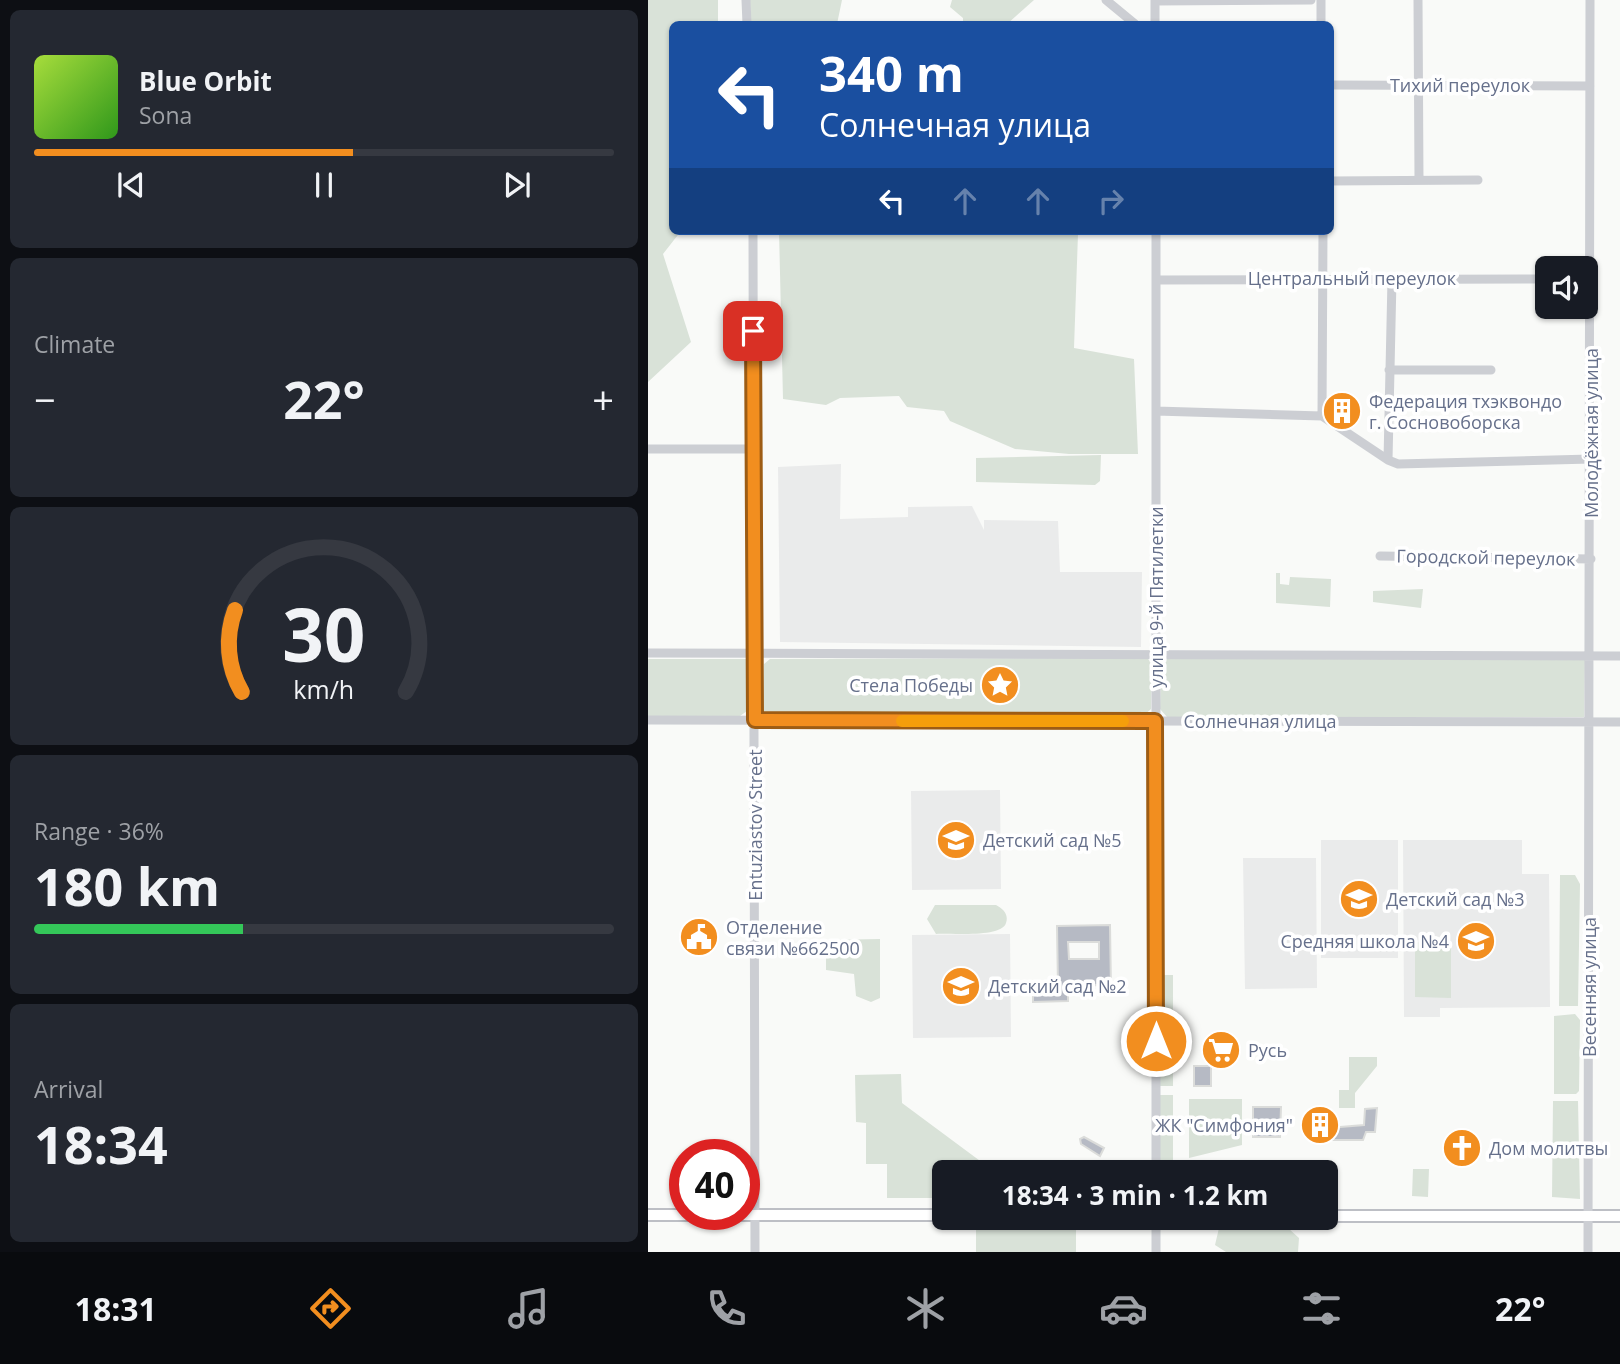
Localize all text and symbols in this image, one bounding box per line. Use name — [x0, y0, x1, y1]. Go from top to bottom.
text: 340 m — [819, 40, 964, 106]
icon: left — [704, 49, 795, 140]
text: Blue Orbit — [139, 63, 272, 99]
street label: Тихий переулок — [1390, 73, 1531, 97]
text: Sona — [139, 99, 192, 131]
text: Солнечная улица — [819, 103, 1091, 146]
icon: previous — [112, 166, 150, 204]
icon: pause — [305, 166, 343, 204]
icon: next — [498, 166, 536, 204]
icon: left — [873, 182, 911, 220]
icon: ahead — [946, 182, 984, 220]
icon: ahead — [1019, 182, 1057, 220]
icon: right — [1092, 182, 1130, 220]
map controls — [1535, 256, 1598, 319]
button: sound — [1535, 256, 1598, 319]
street label: Центральный переулок — [1248, 266, 1457, 290]
pin — [723, 301, 783, 361]
icon: arrive — [734, 312, 772, 350]
text: Climate — [34, 328, 115, 360]
street label: Молодёжная улица — [1579, 348, 1603, 518]
text: 22° — [283, 363, 365, 434]
text: − — [34, 373, 56, 425]
text: + — [592, 373, 614, 425]
place label: Федерация тхэквондо г. Сосновоборска — [1369, 389, 1562, 434]
building icon: Федерация тхэквондо г. Сосновоборска — [1321, 390, 1363, 432]
street label: улица 9-й Пятилетки — [1144, 506, 1168, 688]
street label: Городской переулок — [1396, 543, 1576, 571]
text: 30 — [282, 584, 366, 683]
place icon: Стела Победы — [979, 664, 1021, 706]
text: km/h — [294, 672, 354, 706]
place label: Стела Победы — [849, 673, 973, 697]
street label: Солнечная улица — [1184, 709, 1336, 733]
street label: Entuziastov Street — [743, 749, 767, 901]
text: Range · 36% — [34, 815, 164, 847]
school or university icon: Детский сад №5 — [935, 819, 977, 861]
place label: Детский сад №5 — [983, 828, 1122, 852]
text: 180 km — [34, 850, 220, 921]
school or university icon: Детский сад №3 — [1338, 878, 1380, 920]
place label: Детский сад №3 — [1386, 887, 1525, 911]
place label: Отделение связи №662500 — [726, 915, 860, 960]
public building icon: Отделение связи №662500 — [678, 916, 720, 958]
street label: Весенняя улица — [1577, 917, 1601, 1057]
school or university icon: Средняя школа №4 — [1455, 920, 1497, 962]
place label: Средняя школа №4 — [1280, 929, 1449, 953]
school or university icon: Детский сад №2 — [940, 965, 982, 1007]
place label: Детский сад №2 — [988, 974, 1127, 998]
position arrow — [1119, 1004, 1193, 1078]
supermarket icon: Русь — [1200, 1029, 1242, 1071]
place label: Русь — [1248, 1038, 1287, 1062]
text: Arrival — [34, 1073, 103, 1105]
building icon: ЖК "Симфония" — [1299, 1104, 1341, 1146]
text: 18:34 — [34, 1108, 168, 1179]
place label: ЖК "Симфония" — [1155, 1113, 1293, 1137]
church icon: Дом молитвы — [1441, 1127, 1483, 1169]
place label: Дом молитвы — [1489, 1136, 1608, 1160]
speed limit sign: 40 — [669, 1139, 760, 1230]
text: 18:34 · 3 min · 1.2 km — [1002, 1177, 1268, 1213]
icon: directions — [306, 1284, 355, 1333]
icon: music — [504, 1284, 553, 1333]
icon: phone — [702, 1284, 751, 1333]
icon: climate — [901, 1284, 950, 1333]
icon: car — [1099, 1284, 1148, 1333]
icon: filters — [1297, 1284, 1346, 1333]
text: 18:31 — [75, 1287, 157, 1330]
text: 22° — [1495, 1287, 1545, 1330]

